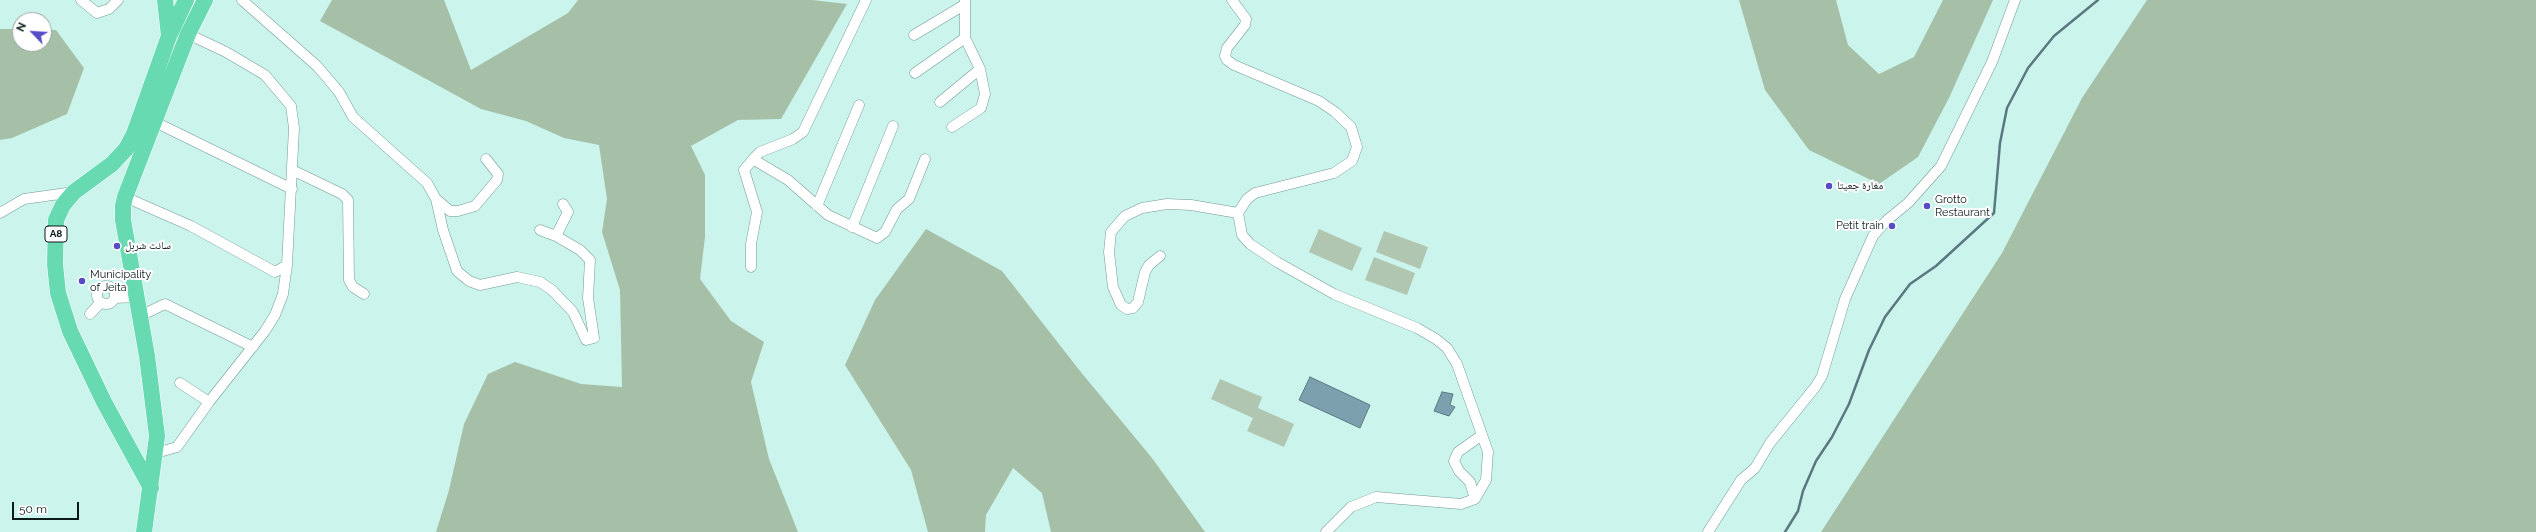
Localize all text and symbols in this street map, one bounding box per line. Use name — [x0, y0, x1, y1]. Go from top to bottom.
north arrow — [12, 12, 52, 52]
text: N — [14, 21, 29, 34]
place label: مغارة جعيتا — [1837, 179, 1883, 193]
marker: مغارة جعيتا — [1824, 181, 1834, 191]
place label: Grotto Restaurant — [1935, 193, 1990, 219]
marker: Grotto Restaurant — [1922, 201, 1932, 211]
place label: Petit train — [1836, 219, 1884, 233]
marker: Petit train — [1887, 221, 1897, 231]
road number: A8 — [45, 226, 67, 242]
place label: سانت شربل — [125, 239, 171, 253]
marker: سانت شربل — [112, 241, 122, 251]
place label: Municipality of Jeita — [90, 268, 151, 294]
marker: Municipality of Jeita — [77, 276, 87, 286]
scale bar — [14, 494, 81, 520]
text: 50 m — [19, 502, 47, 516]

